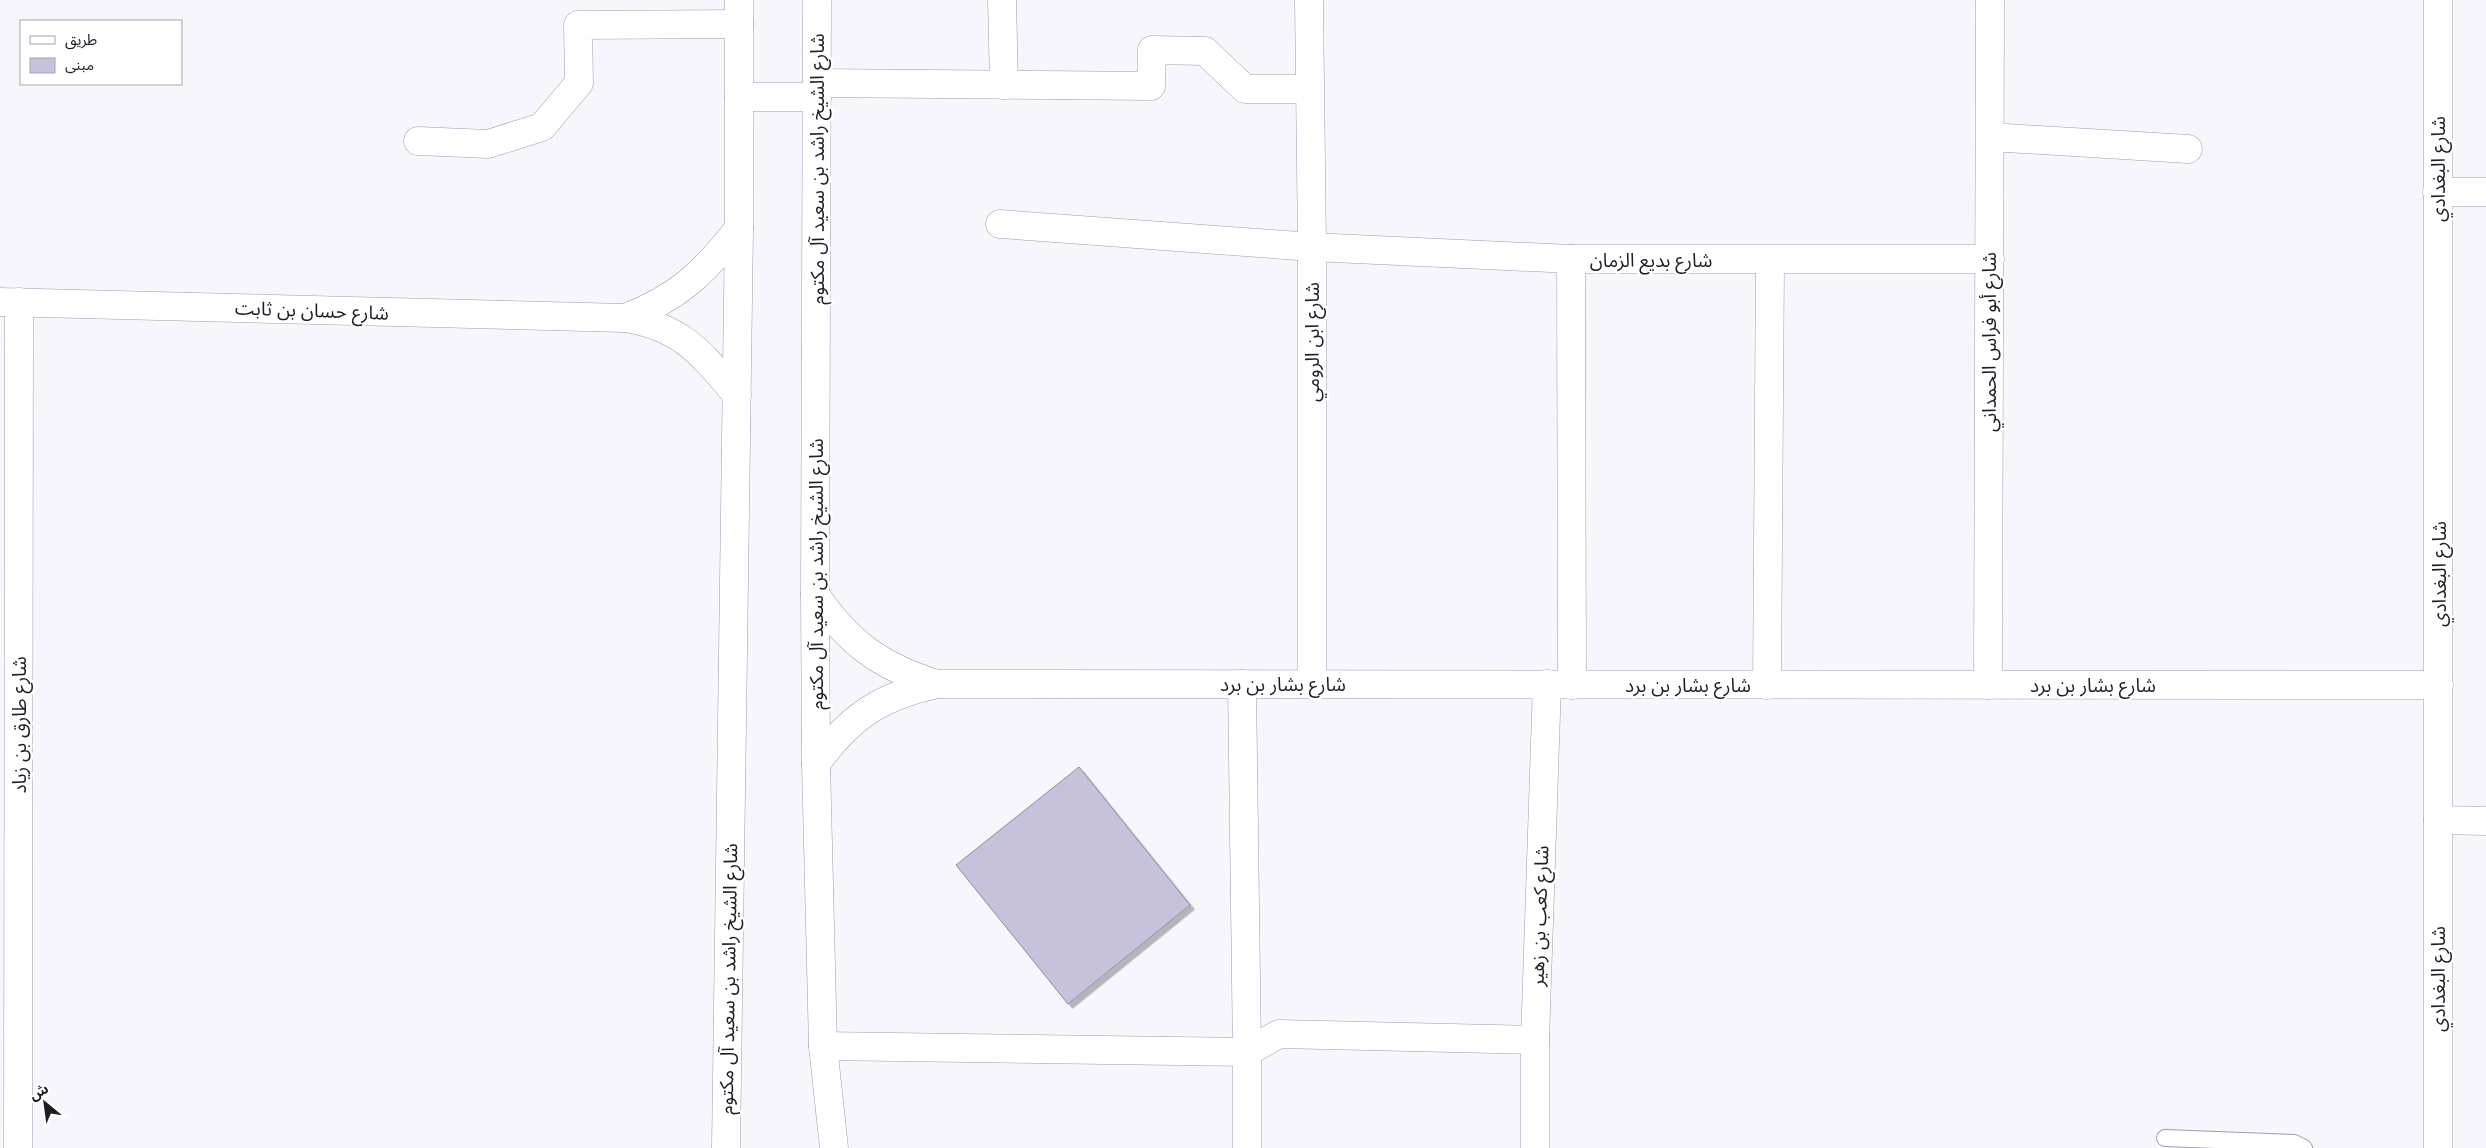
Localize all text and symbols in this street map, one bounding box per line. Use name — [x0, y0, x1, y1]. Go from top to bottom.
legend — [20, 20, 182, 85]
text: طريق — [65, 30, 97, 50]
street label: شارع الشيخ راشد بن سعيد آل مكتوم — [805, 33, 832, 305]
text: مبنى — [65, 55, 94, 74]
street label: شارع البغدادي — [2426, 116, 2453, 222]
street label: شارع بديع الزمان — [1590, 248, 1712, 275]
street label: شارع أبو فراس الحمداني — [1977, 252, 2004, 432]
street label: شارع ابن الرومي — [1300, 282, 1327, 402]
street label: شارع حسان بن ثابت — [235, 295, 389, 327]
street label: شارع الشيخ راشد بن سعيد آل مكتوم — [804, 438, 831, 710]
street label: شارع البغدادي — [2427, 521, 2454, 627]
street label: شارع طارق بن زياد — [7, 656, 33, 794]
street label: شارع بشار بن برد — [1220, 672, 1346, 698]
street label: شارع بشار بن برد — [1625, 673, 1751, 699]
street label: شارع بشار بن برد — [2030, 673, 2156, 699]
street label: شارع الشيخ راشد بن سعيد آل مكتوم — [714, 843, 745, 1115]
street label: شارع كعب بن زهير — [1525, 845, 1555, 988]
street label: شارع البغدادي — [2426, 926, 2453, 1032]
north arrow — [20, 1078, 70, 1128]
text: ش — [26, 1079, 51, 1104]

